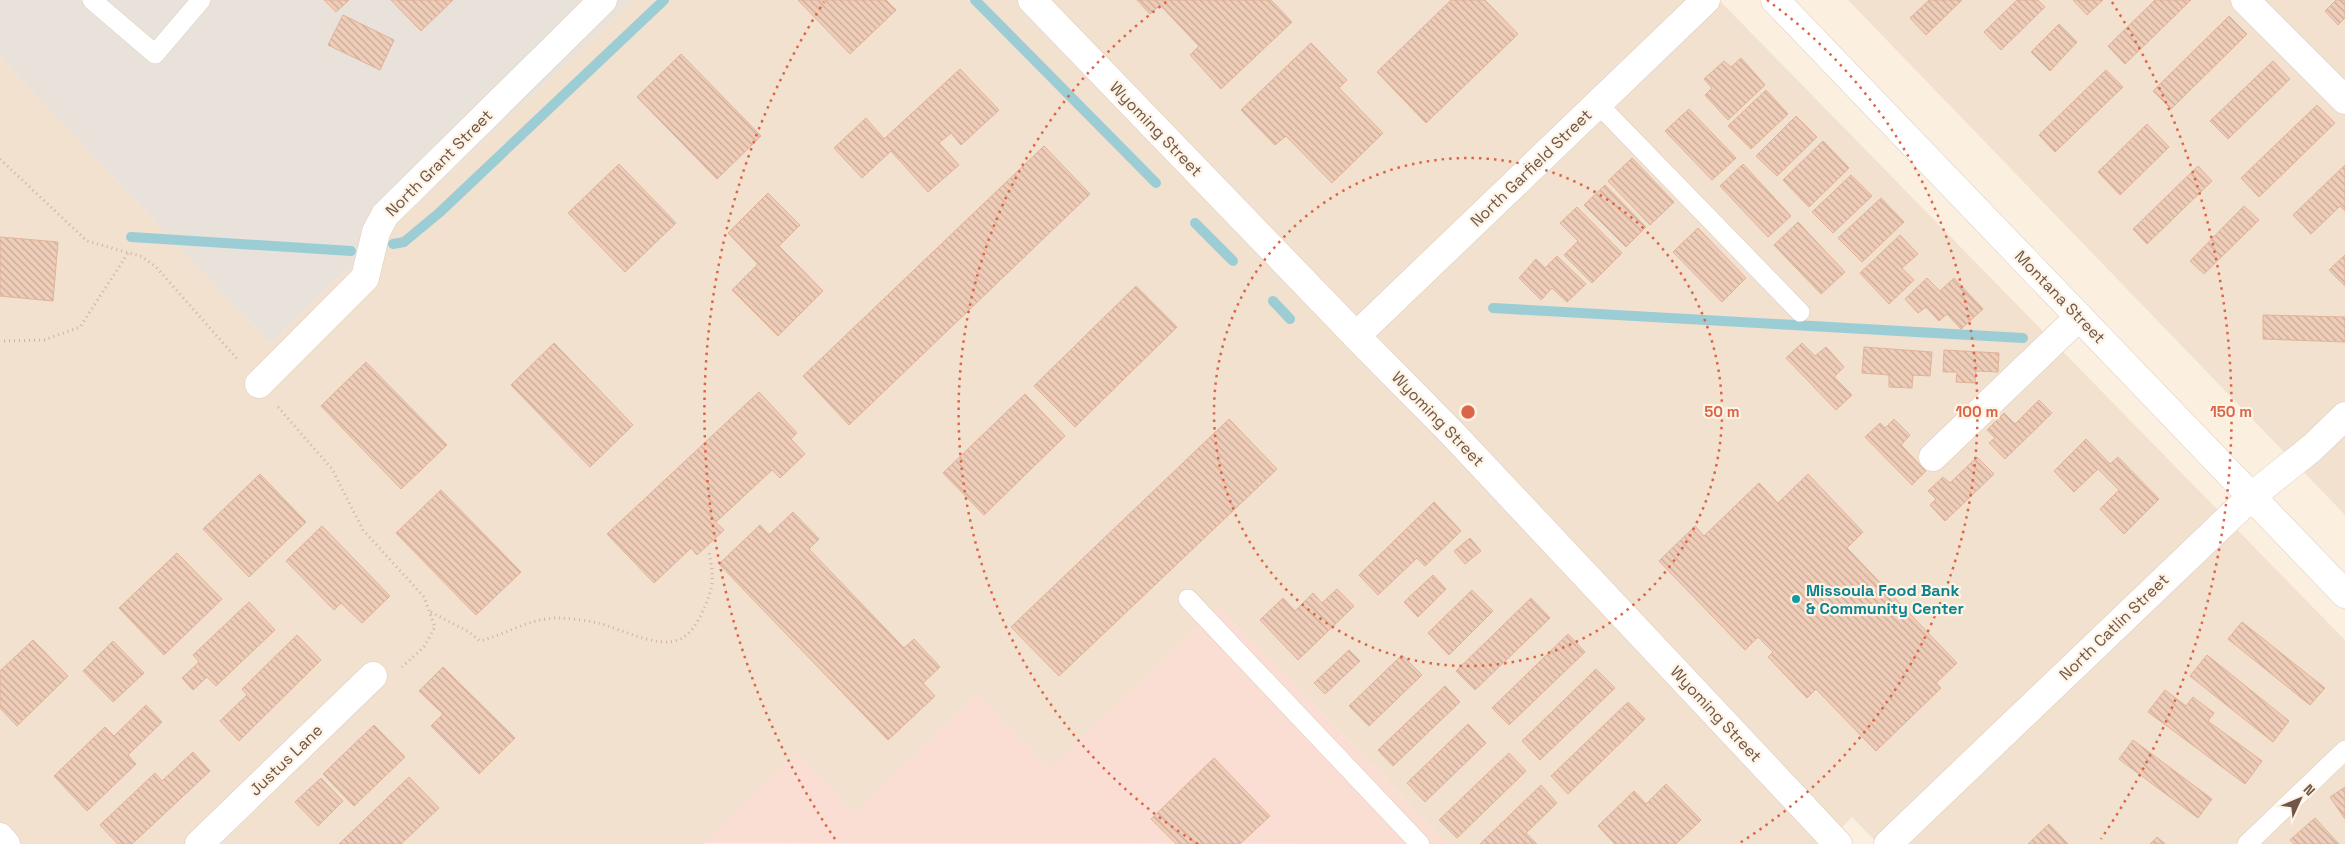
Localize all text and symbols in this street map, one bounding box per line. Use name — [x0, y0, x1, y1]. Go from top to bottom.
street label: Wyoming Street — [1105, 77, 1207, 181]
street label: North Grant Street — [381, 105, 497, 221]
street label: North Garfield Street — [1466, 105, 1596, 231]
street label: Montana Street — [2010, 246, 2110, 348]
street label: Wyoming Street — [1387, 367, 1489, 471]
text: 50 m — [1704, 402, 1740, 421]
text: 100 m — [1956, 402, 1998, 421]
text: 150 m — [2210, 402, 2252, 421]
centre of rings — [1459, 403, 1477, 421]
street label: North Catlin Street — [2055, 569, 2173, 685]
place label: Missoula Food Bank & Community Center — [1806, 580, 1964, 619]
marker: Missoula Food Bank & Community Center — [1790, 593, 1802, 605]
street label: Wyoming Street — [1666, 661, 1766, 767]
street label: Justus Lane — [245, 720, 327, 800]
north arrow — [2275, 774, 2325, 824]
text: N — [2300, 780, 2319, 800]

